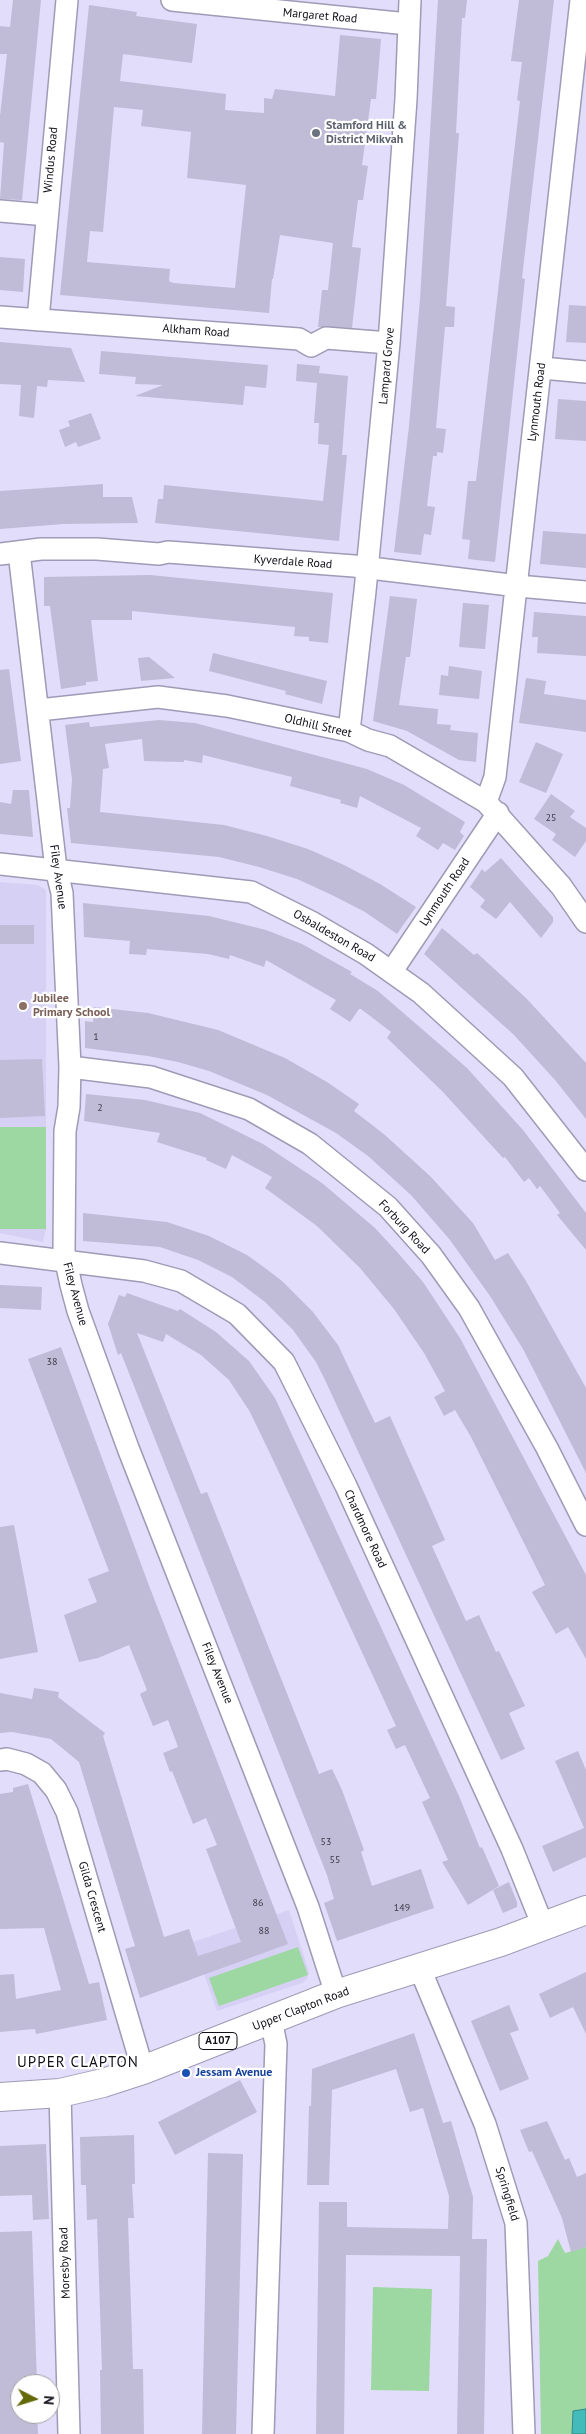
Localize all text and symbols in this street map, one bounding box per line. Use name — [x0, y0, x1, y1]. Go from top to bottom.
street label: Margaret Road — [282, 6, 358, 26]
place label: Stamford Hill & District Mikvah — [326, 119, 407, 147]
street label: Windus Road — [41, 126, 61, 194]
marker: Stamford Hill & District Mikvah — [310, 127, 322, 139]
street label: Alkham Road — [162, 321, 230, 341]
street label: Lampard Grove — [376, 327, 398, 405]
street label: Lynmouth Road — [525, 362, 549, 442]
street label: Kyverdale Road — [253, 552, 333, 572]
street label: Oldhill Street — [283, 711, 353, 741]
house number: 25 — [546, 812, 556, 824]
street label: Filey Avenue — [46, 844, 70, 910]
street label: Lynmouth Road — [417, 855, 473, 929]
street label: Osbaldeston Road — [290, 907, 378, 965]
place label: Jubilee Primary School — [33, 992, 110, 1020]
marker: Jubilee Primary School — [17, 1000, 29, 1012]
house number: 1 — [93, 1031, 99, 1043]
house number: 2 — [97, 1102, 103, 1114]
street label: Forburg Road — [375, 1197, 433, 1257]
street label: Filey Avenue — [60, 1261, 90, 1327]
house number: 38 — [47, 1356, 57, 1368]
street label: Chardmore Road — [341, 1488, 389, 1570]
street label: Filey Avenue — [198, 1640, 236, 1706]
house number: 53 — [321, 1836, 331, 1848]
house number: 55 — [330, 1854, 340, 1866]
street label: Gilda Crescent — [75, 1860, 109, 1934]
house number: 86 — [253, 1897, 263, 1909]
house number: 149 — [394, 1902, 410, 1914]
house number: 88 — [259, 1925, 269, 1937]
street label: Upper Clapton Road — [251, 1984, 351, 2034]
road number: A107 — [199, 2032, 237, 2050]
district label: UPPER CLAPTON — [15, 2054, 141, 2072]
place label: Jessam Avenue — [196, 2066, 272, 2080]
marker: Jessam Avenue — [180, 2067, 192, 2079]
street label: Springfield — [492, 2165, 522, 2223]
street label: Moresby Road — [57, 2227, 73, 2299]
north arrow — [10, 2374, 60, 2424]
text: N — [40, 2395, 58, 2406]

